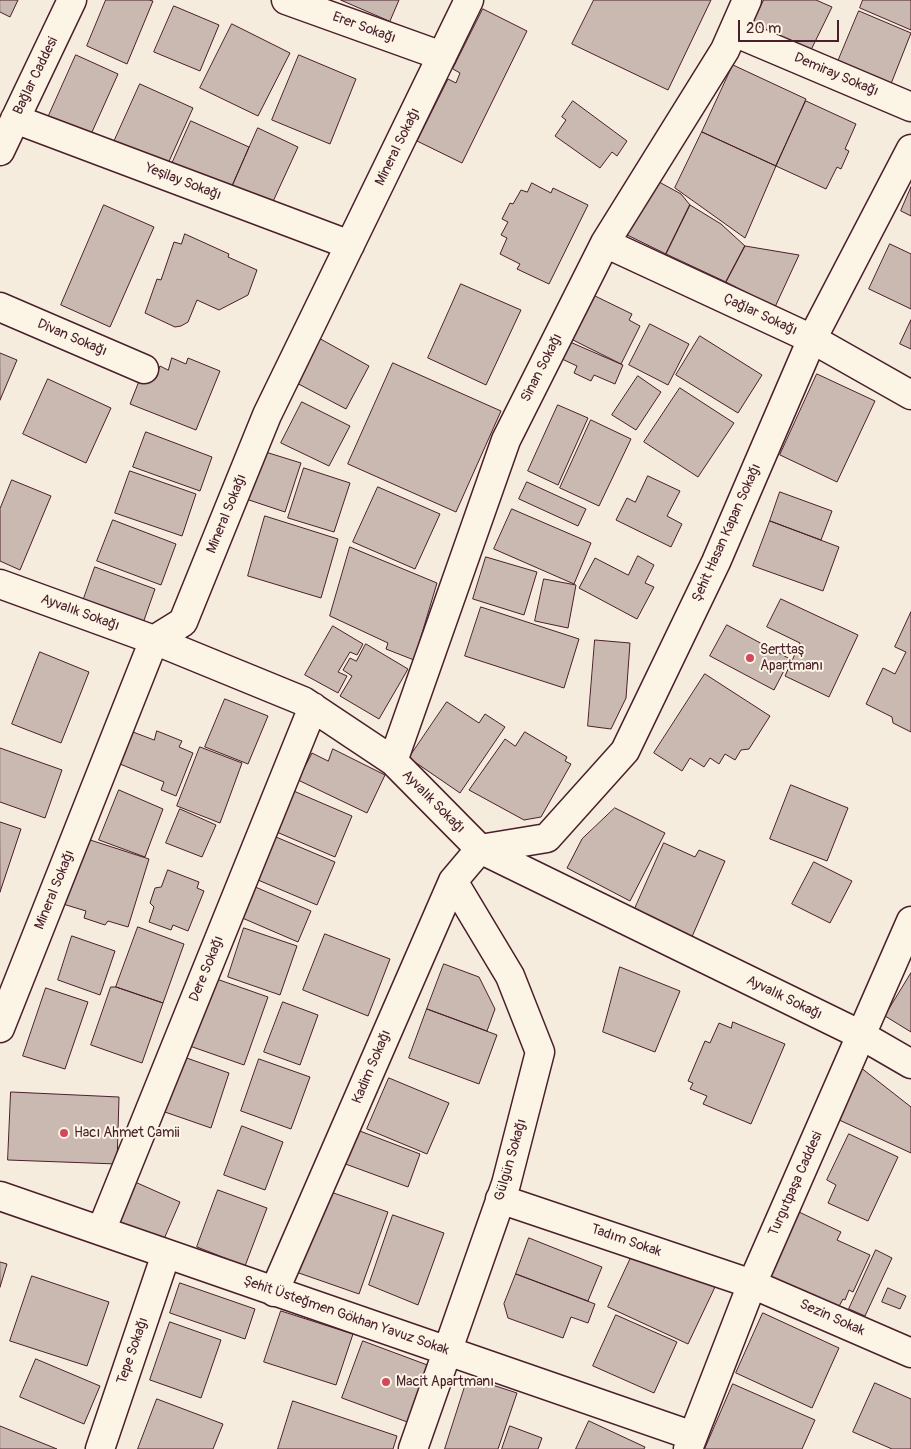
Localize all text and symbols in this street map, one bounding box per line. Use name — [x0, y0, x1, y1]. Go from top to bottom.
street label: Erer Sokağı — [330, 9, 398, 47]
scale bar — [741, 10, 842, 42]
text: 20 m — [746, 19, 781, 38]
street label: Bağlar Caddesi — [10, 34, 62, 118]
street label: Demiray Sokağı — [791, 50, 881, 100]
street label: Mineral Sokağı — [372, 105, 424, 189]
street label: Yeşilay Sokağı — [143, 160, 223, 204]
street label: Çağlar Sokağı — [720, 291, 800, 339]
street label: Divan Sokağı — [35, 316, 109, 360]
street label: Sinan Sokağı — [518, 331, 566, 405]
street label: Şehit Hasan Kapan Sokağı — [689, 461, 765, 605]
street label: Mineral Sokağı — [203, 472, 251, 556]
street label: Ayvalık Sokağı — [38, 591, 122, 635]
place label: Serttaş Apartmanı — [760, 642, 823, 674]
marker: Serttaş Apartmanı — [744, 652, 756, 664]
street label: Ayvalık Sokağı — [398, 767, 468, 837]
street label: Mineral Sokağı — [31, 848, 79, 932]
street label: Dere Sokağı — [186, 934, 228, 1004]
street label: Ayvalık Sokağı — [743, 972, 825, 1024]
street label: Kadim Sokağı — [349, 1028, 395, 1106]
street label: Gülgün Sokağı — [491, 1117, 531, 1203]
place label: Hacı Ahmet Camii — [74, 1125, 180, 1141]
marker: Hacı Ahmet Camii — [58, 1127, 70, 1139]
street label: Turgutpaşa Caddesi — [765, 1129, 827, 1239]
street label: Tadım Sokak — [589, 1221, 663, 1261]
street label: Şehit Üsteğmen Gökhan Yavuz Sokak — [241, 1273, 451, 1359]
street label: Sezin Sokak — [797, 1296, 867, 1340]
street label: Tepe Sokağı — [114, 1315, 152, 1387]
place label: Macit Apartmanı — [396, 1374, 494, 1390]
marker: Macit Apartmanı — [380, 1376, 392, 1388]

